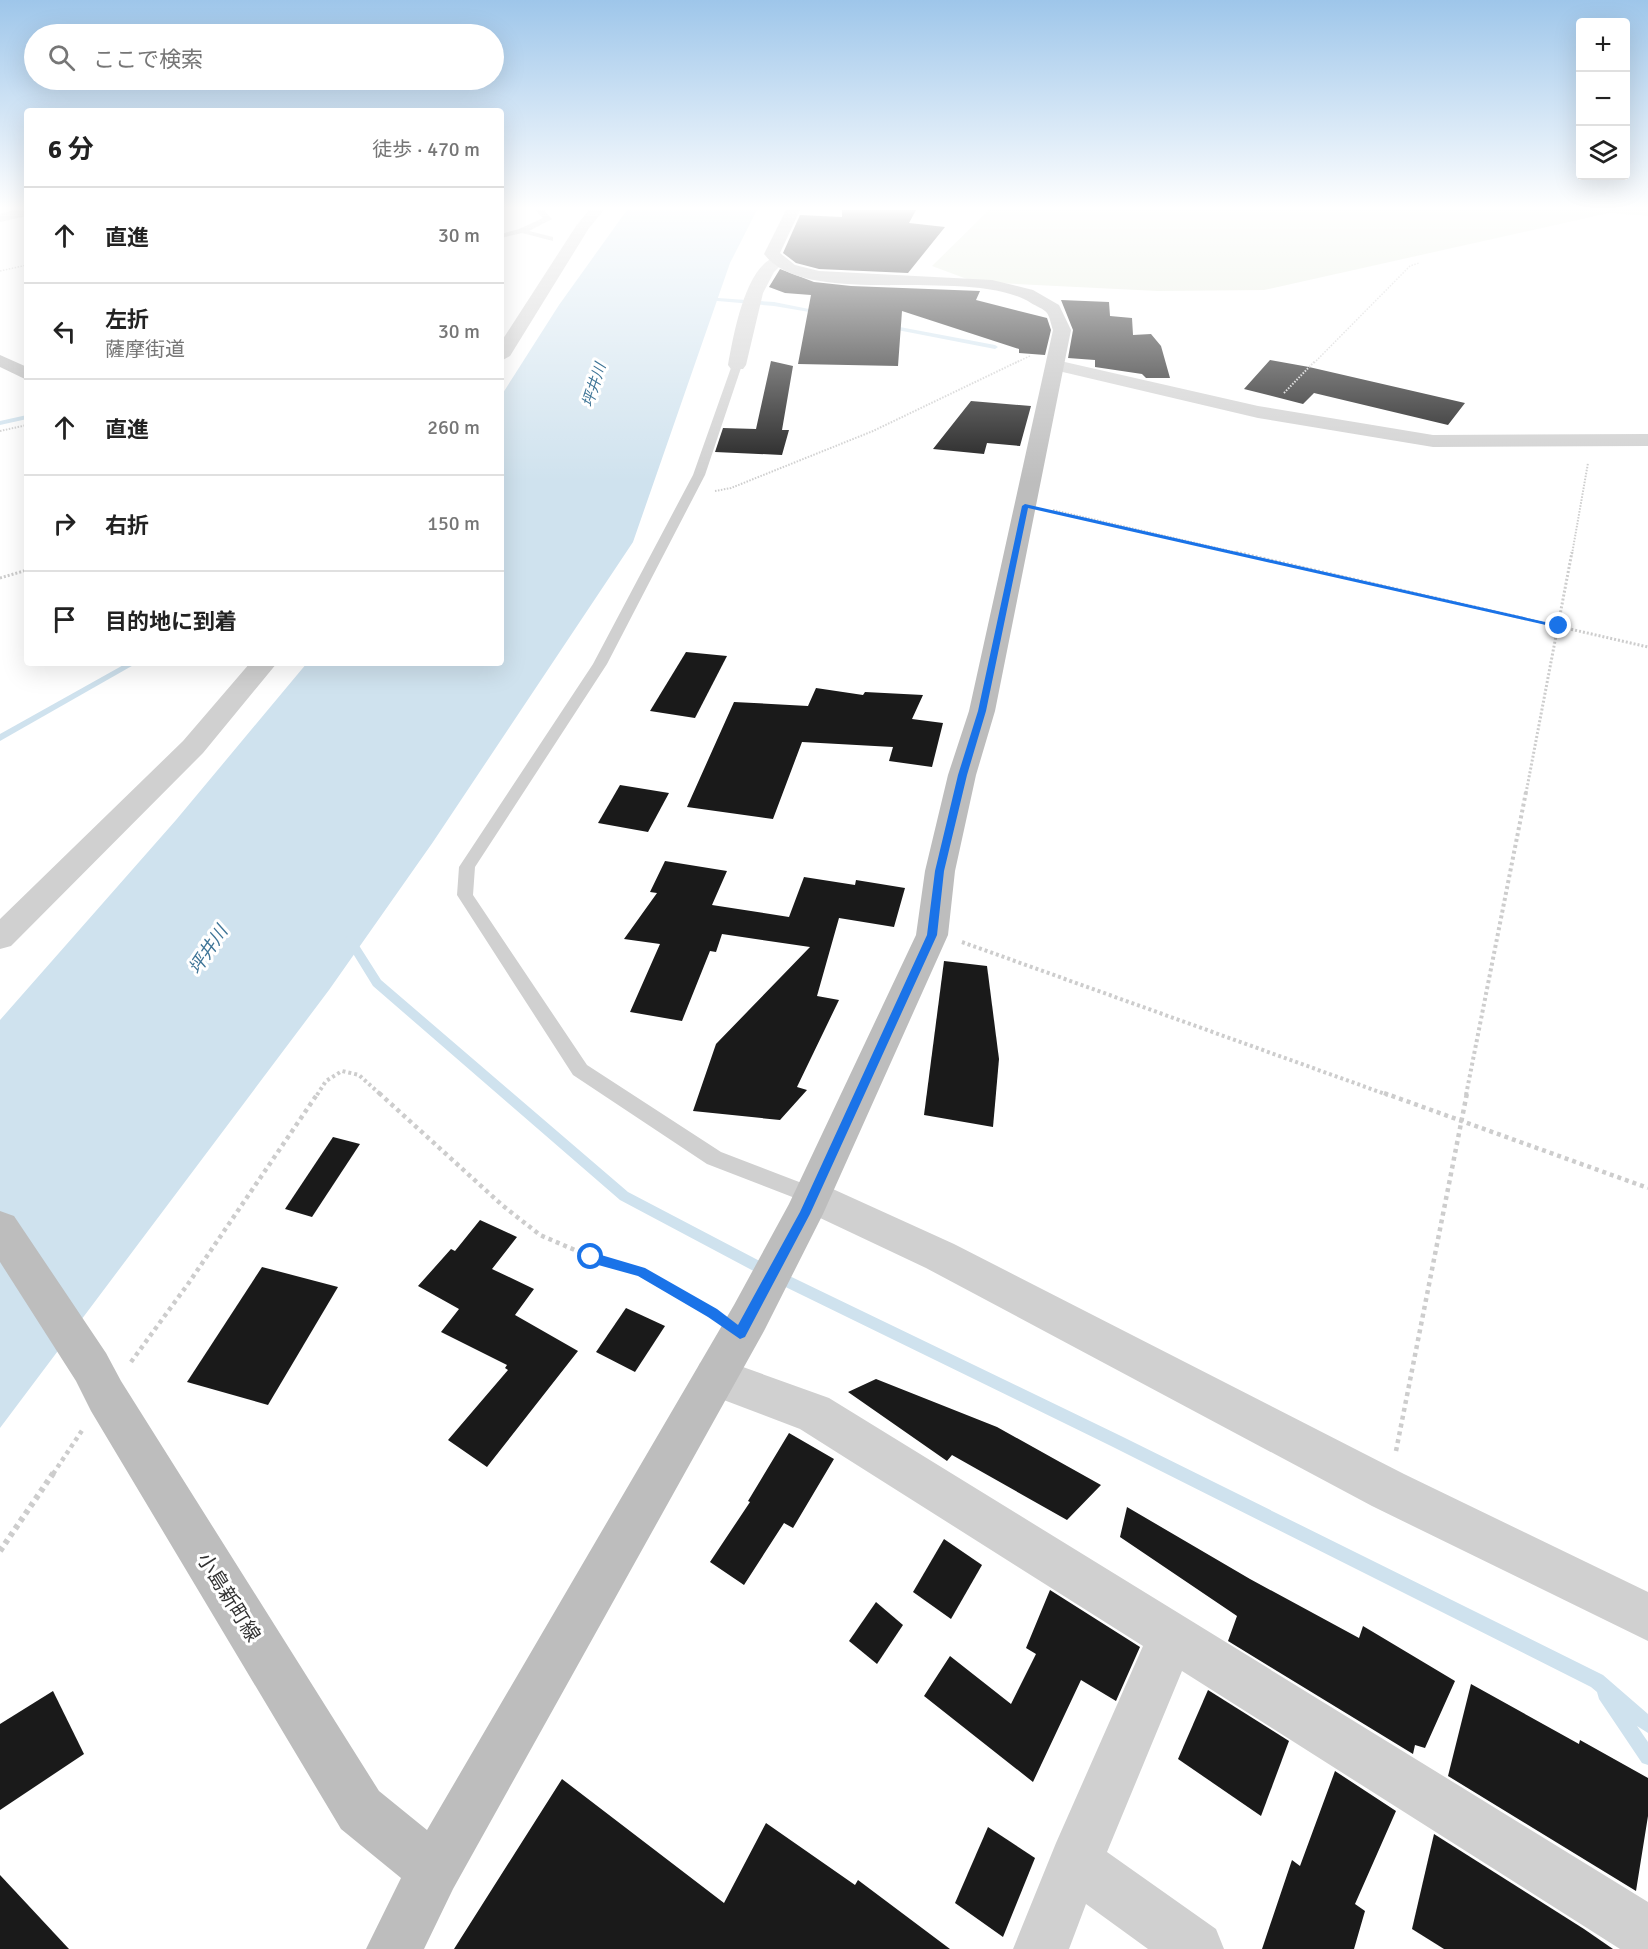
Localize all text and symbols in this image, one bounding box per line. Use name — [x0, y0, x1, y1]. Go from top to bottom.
map controls — [1576, 18, 1630, 180]
button: + — [1576, 18, 1630, 72]
search box — [24, 24, 504, 90]
icon: search — [45, 41, 78, 74]
text: ここで検索 — [93, 46, 203, 73]
button: − — [1576, 72, 1630, 126]
button: layers — [1576, 126, 1630, 180]
text: 6 分 — [48, 134, 94, 166]
text: 徒歩 · 470 m — [372, 137, 480, 162]
icon: ahead — [48, 219, 81, 252]
text: 30 m — [438, 223, 480, 248]
text: 直進 — [105, 224, 149, 251]
text: 左折 — [105, 306, 149, 333]
icon: left — [48, 315, 81, 348]
text: 30 m — [438, 319, 480, 344]
text: 薩摩街道 — [105, 337, 185, 362]
water label: 坪井川 — [578, 359, 610, 409]
icon: ahead — [48, 411, 81, 444]
text: 260 m — [427, 415, 480, 440]
text: 直進 — [105, 416, 149, 443]
icon: right — [48, 507, 81, 540]
text: 150 m — [427, 511, 480, 536]
text: 右折 — [105, 512, 149, 539]
icon: arrive — [48, 603, 81, 636]
text: 目的地に到着 — [105, 608, 237, 635]
route end — [1545, 612, 1571, 638]
water label: 坪井川 — [184, 920, 233, 979]
route start — [577, 1243, 603, 1269]
street label: 小島新町線 — [191, 1548, 266, 1646]

